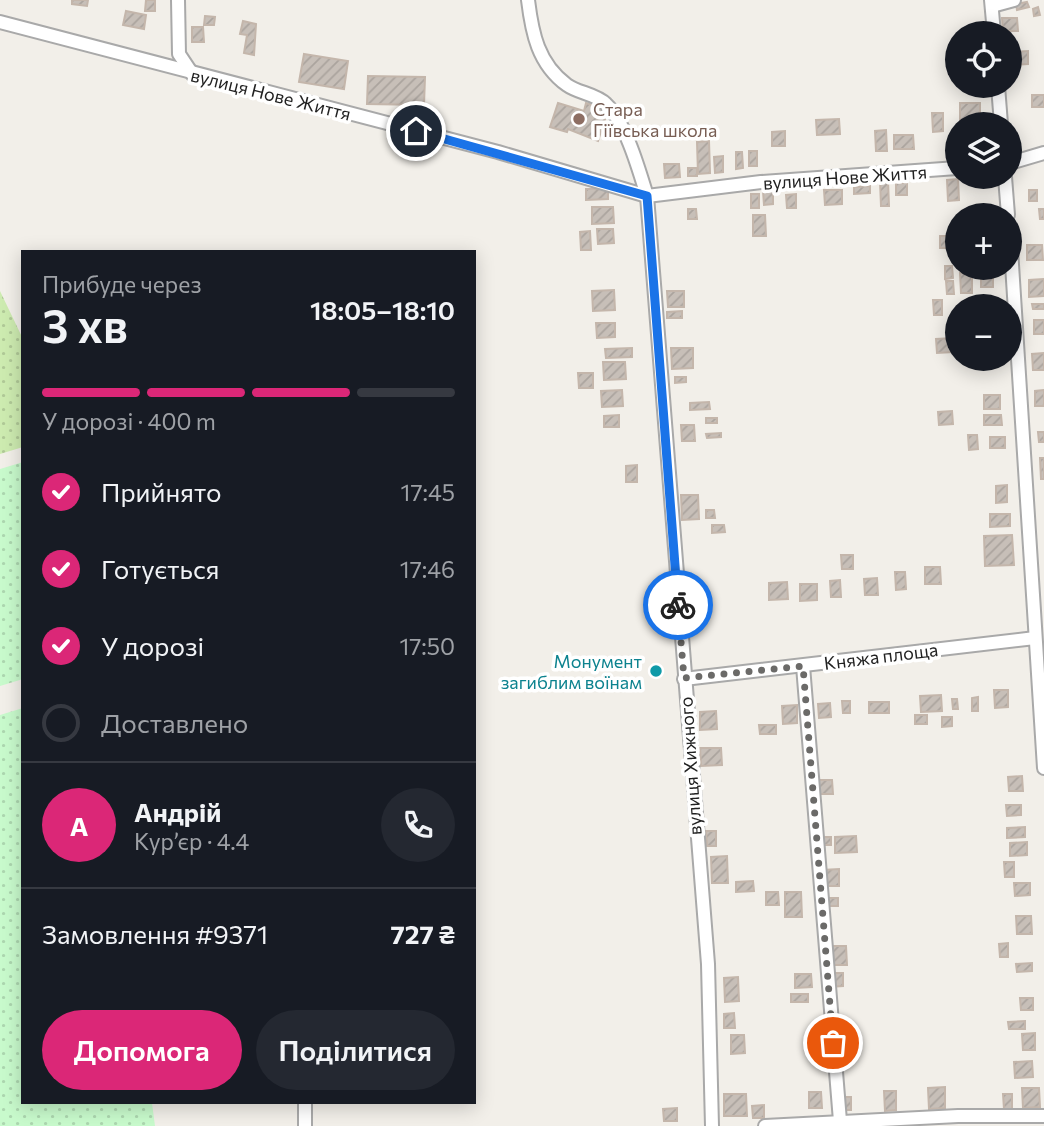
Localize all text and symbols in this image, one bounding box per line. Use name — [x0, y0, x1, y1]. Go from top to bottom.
map controls — [945, 21, 1022, 371]
button: locate — [945, 21, 1022, 98]
street label: вулиця Нове Життя — [189, 63, 353, 125]
place label: Стара Гіївська школа — [593, 98, 717, 141]
pin — [386, 101, 446, 161]
marker: Стара Гіївська школа — [571, 111, 587, 127]
icon: home — [397, 112, 435, 150]
button: layers — [945, 112, 1022, 189]
street label: вулиця Нове Життя — [762, 160, 928, 194]
button: + — [945, 203, 1022, 280]
text: Прибуде через — [42, 270, 202, 298]
text: 18:05–18:10 — [310, 294, 455, 325]
button: − — [945, 294, 1022, 371]
text: 3 хв — [42, 296, 128, 352]
text: У дорозі · 400 m — [42, 407, 216, 435]
icon: check — [42, 473, 80, 511]
text: Прийнято — [101, 476, 222, 507]
text: 17:45 — [401, 478, 455, 506]
icon: check — [42, 550, 80, 588]
text: Готується — [101, 553, 219, 584]
text: 17:46 — [400, 555, 455, 583]
courier — [643, 570, 713, 640]
icon: bike — [659, 586, 697, 624]
icon: check — [42, 627, 80, 665]
text: У дорозі — [101, 630, 204, 661]
text: 17:50 — [399, 632, 455, 660]
street label: Княжа площа — [823, 638, 939, 674]
place label: Монумент загиблим воїнам — [501, 650, 643, 693]
marker: Монумент загиблим воїнам — [648, 663, 664, 679]
street label: вулиця Хижного — [674, 696, 706, 836]
text: Доставлено — [101, 707, 248, 738]
button: phone — [381, 788, 455, 862]
text: Андрій — [134, 796, 221, 827]
text: А — [70, 810, 88, 841]
text: Кур’єр · 4.4 — [134, 827, 249, 855]
text: Замовлення #9371 — [42, 918, 268, 949]
text: 727 ₴ — [391, 918, 455, 949]
button: Допомога — [42, 1010, 242, 1090]
button: Поділитися — [256, 1010, 455, 1090]
pin — [803, 1013, 863, 1073]
icon: bag — [814, 1024, 852, 1062]

